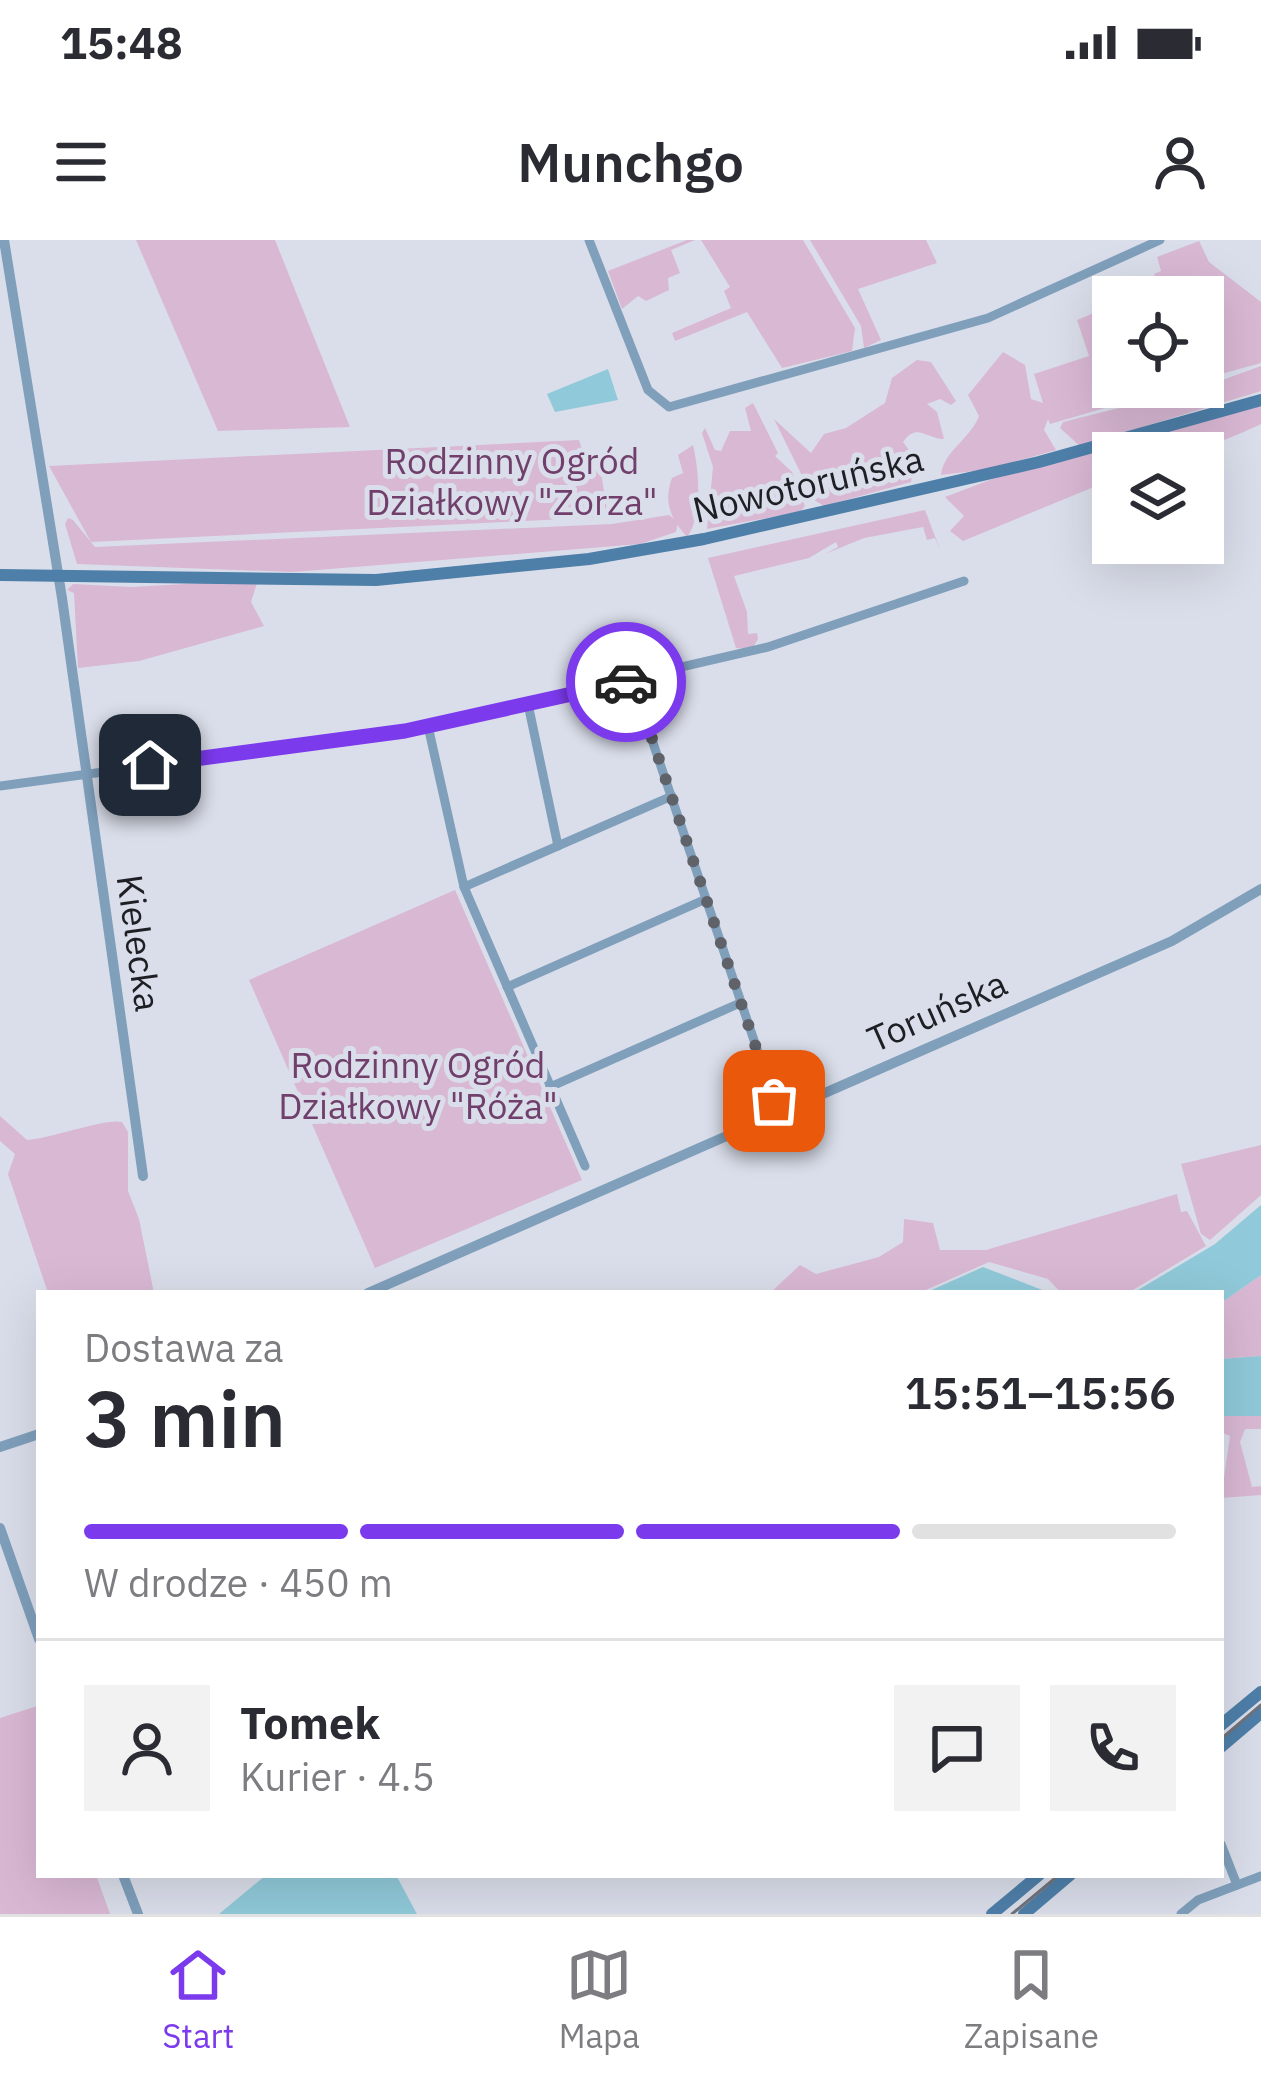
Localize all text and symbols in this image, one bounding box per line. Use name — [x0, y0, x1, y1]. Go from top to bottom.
text: 15:48 — [60, 13, 183, 71]
text: Munchgo — [517, 127, 744, 197]
icon: menu — [48, 129, 114, 195]
icon: person — [1147, 129, 1213, 195]
map controls — [1092, 276, 1224, 564]
button: locate — [1092, 276, 1224, 408]
button: layers — [1092, 432, 1224, 564]
street label: Nowotoruńska — [688, 434, 928, 533]
park label: Rodzinny Ogród Działkowy "Zorza" — [366, 437, 658, 525]
courier — [566, 622, 686, 742]
icon: car — [593, 649, 659, 715]
pin — [99, 714, 201, 816]
icon: home — [117, 732, 183, 798]
street label: Kielecka — [107, 872, 172, 1014]
street label: Toruńska — [860, 959, 1014, 1062]
park label: Rodzinny Ogród Działkowy "Róża" — [278, 1041, 558, 1129]
pin — [723, 1050, 825, 1152]
icon: bag — [741, 1068, 807, 1134]
text: Dostawa za — [84, 1322, 284, 1373]
text: 15:51–15:56 — [905, 1363, 1176, 1421]
text: 3 min — [84, 1367, 286, 1468]
text: W drodze · 450 m — [84, 1557, 393, 1608]
button: person — [84, 1685, 210, 1811]
button: chat — [894, 1685, 1020, 1811]
button: phone — [1050, 1685, 1176, 1811]
text: Tomek — [240, 1693, 380, 1751]
text: Kurier · 4.5 — [240, 1751, 435, 1802]
tab: Start — [162, 1942, 234, 2057]
tab: Mapa — [559, 1942, 640, 2057]
tab: Zapisane — [964, 1942, 1099, 2057]

